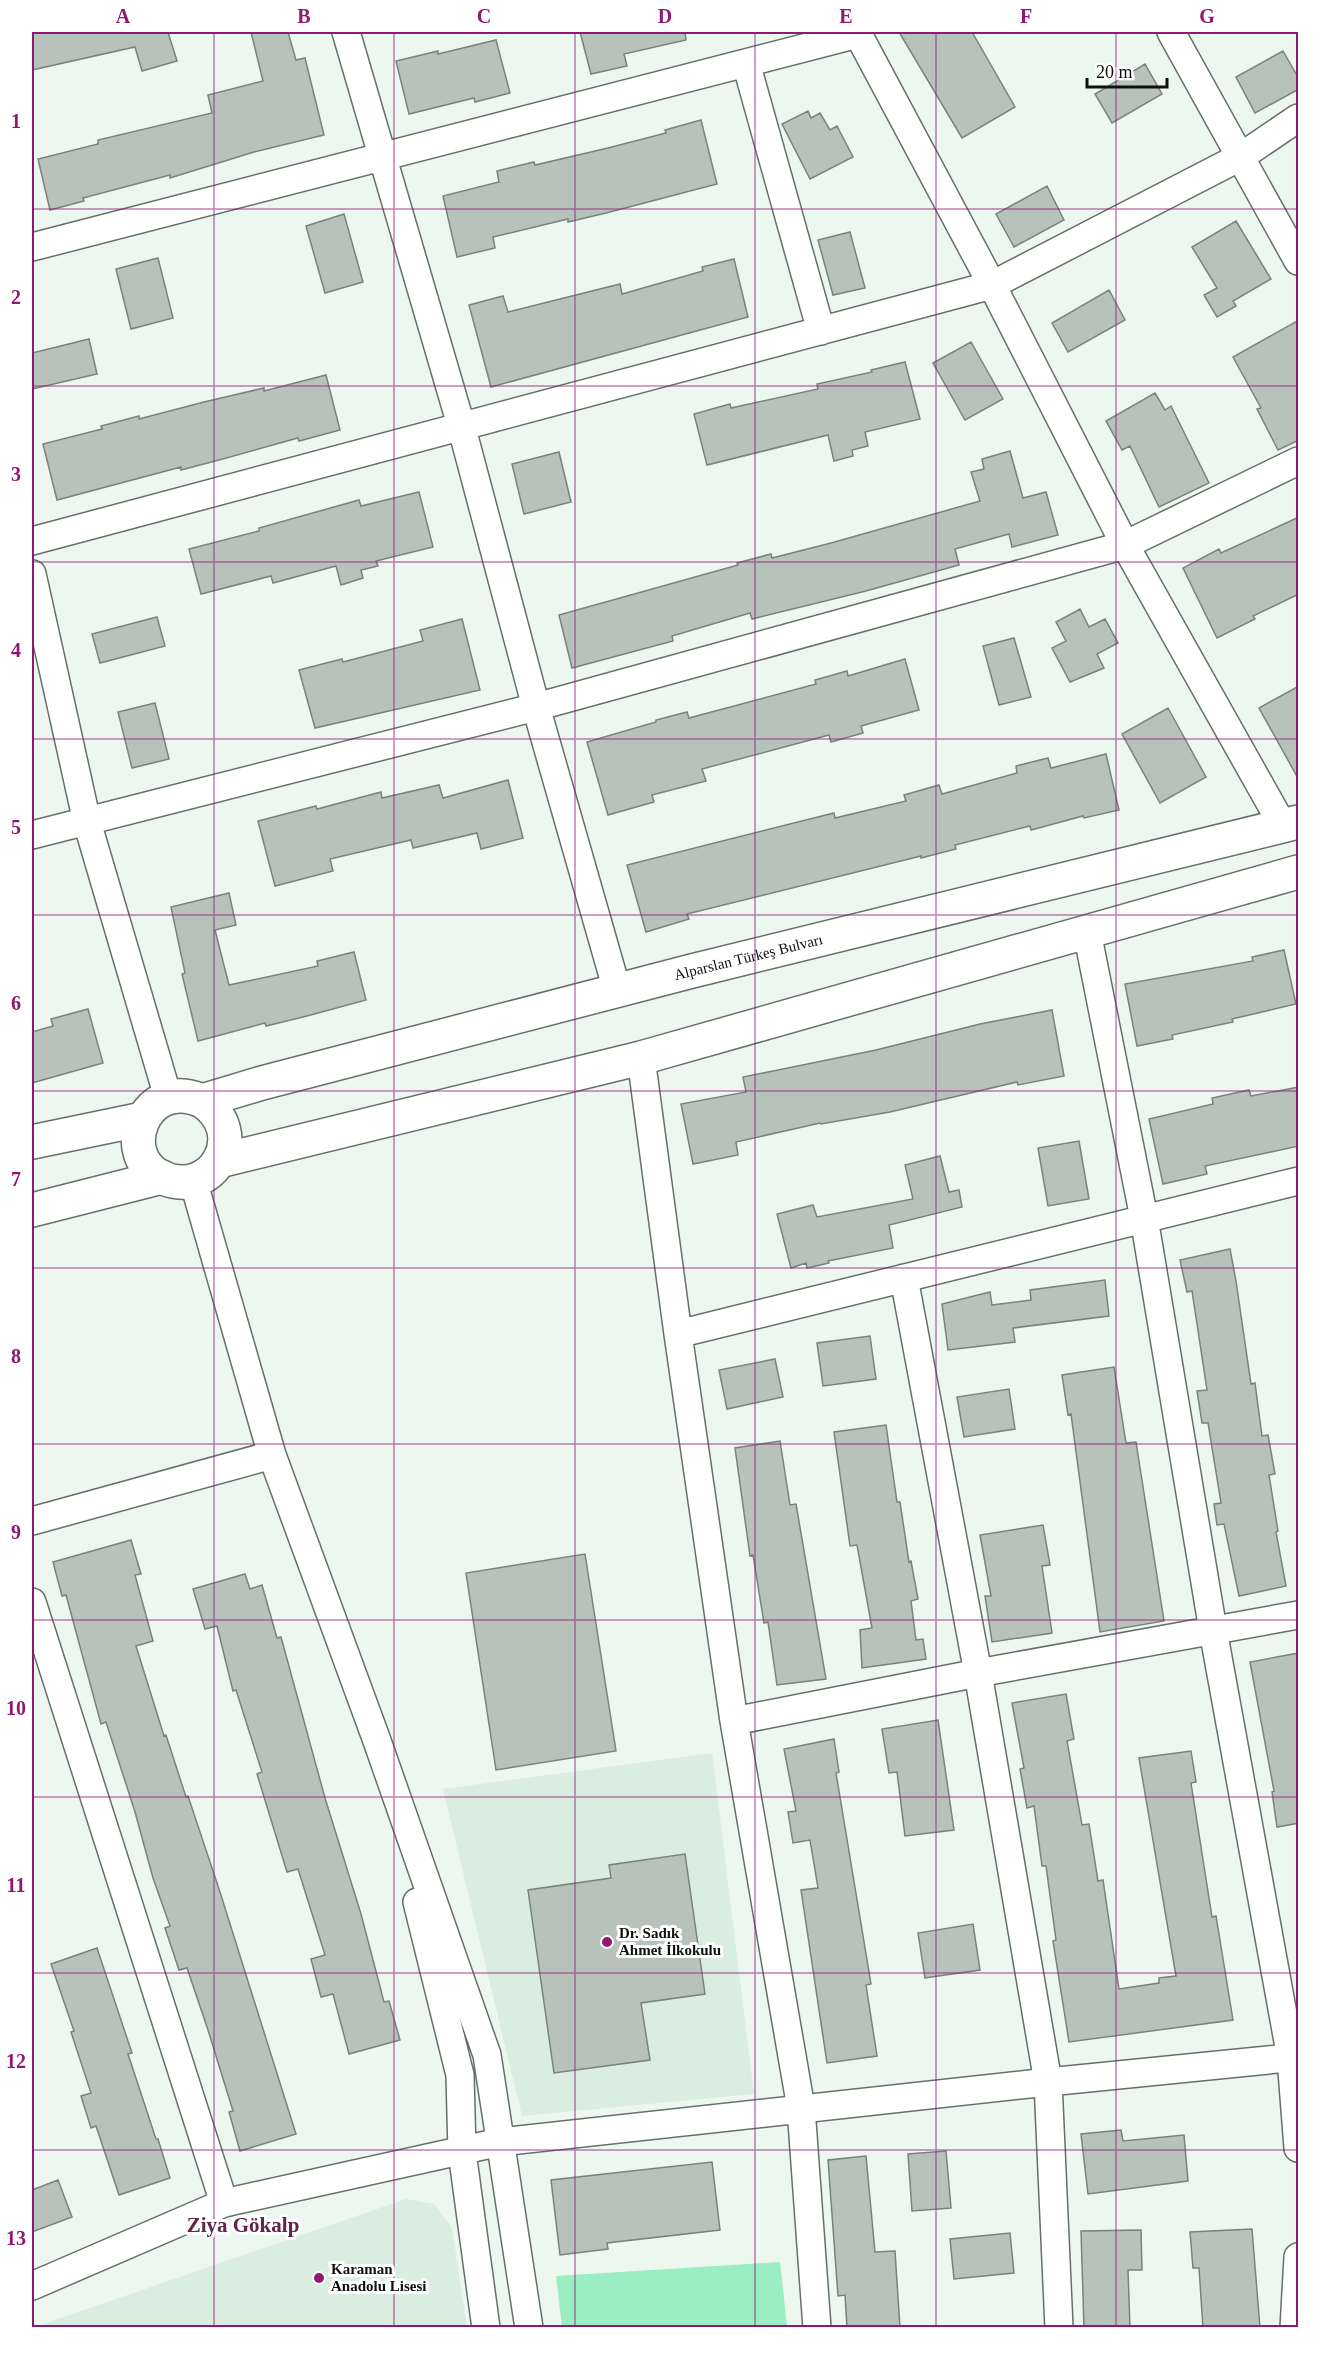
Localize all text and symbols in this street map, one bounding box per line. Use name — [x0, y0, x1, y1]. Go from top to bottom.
text: A — [116, 5, 131, 27]
text: B — [297, 5, 311, 27]
text: C — [477, 5, 491, 27]
text: D — [658, 5, 672, 27]
text: E — [839, 5, 853, 27]
text: F — [1020, 5, 1032, 27]
text: G — [1199, 5, 1215, 27]
scale bar — [1087, 51, 1166, 89]
text: 20 m — [1096, 62, 1133, 82]
text: 1 — [11, 110, 21, 132]
text: 2 — [11, 286, 21, 308]
text: 3 — [11, 463, 21, 485]
text: 4 — [11, 639, 21, 661]
text: 5 — [11, 816, 21, 838]
street label: Alparslan Türkeş Bulvarı — [673, 931, 824, 983]
text: 6 — [11, 992, 21, 1014]
text: 7 — [11, 1168, 21, 1190]
text: 8 — [11, 1345, 21, 1367]
text: 9 — [11, 1521, 21, 1543]
text: 10 — [6, 1697, 26, 1719]
text: 11 — [7, 1874, 25, 1896]
place label: Dr. Sadık Ahmet İlkokulu — [619, 1925, 721, 1958]
marker: Dr. Sadık Ahmet İlkokulu — [600, 1935, 614, 1949]
text: 12 — [6, 2050, 26, 2072]
district label: Ziya Gökalp — [187, 2213, 299, 2237]
text: 13 — [6, 2227, 26, 2249]
place label: Karaman Anadolu Lisesi — [331, 2261, 426, 2294]
marker: Karaman Anadolu Lisesi — [312, 2271, 326, 2285]

